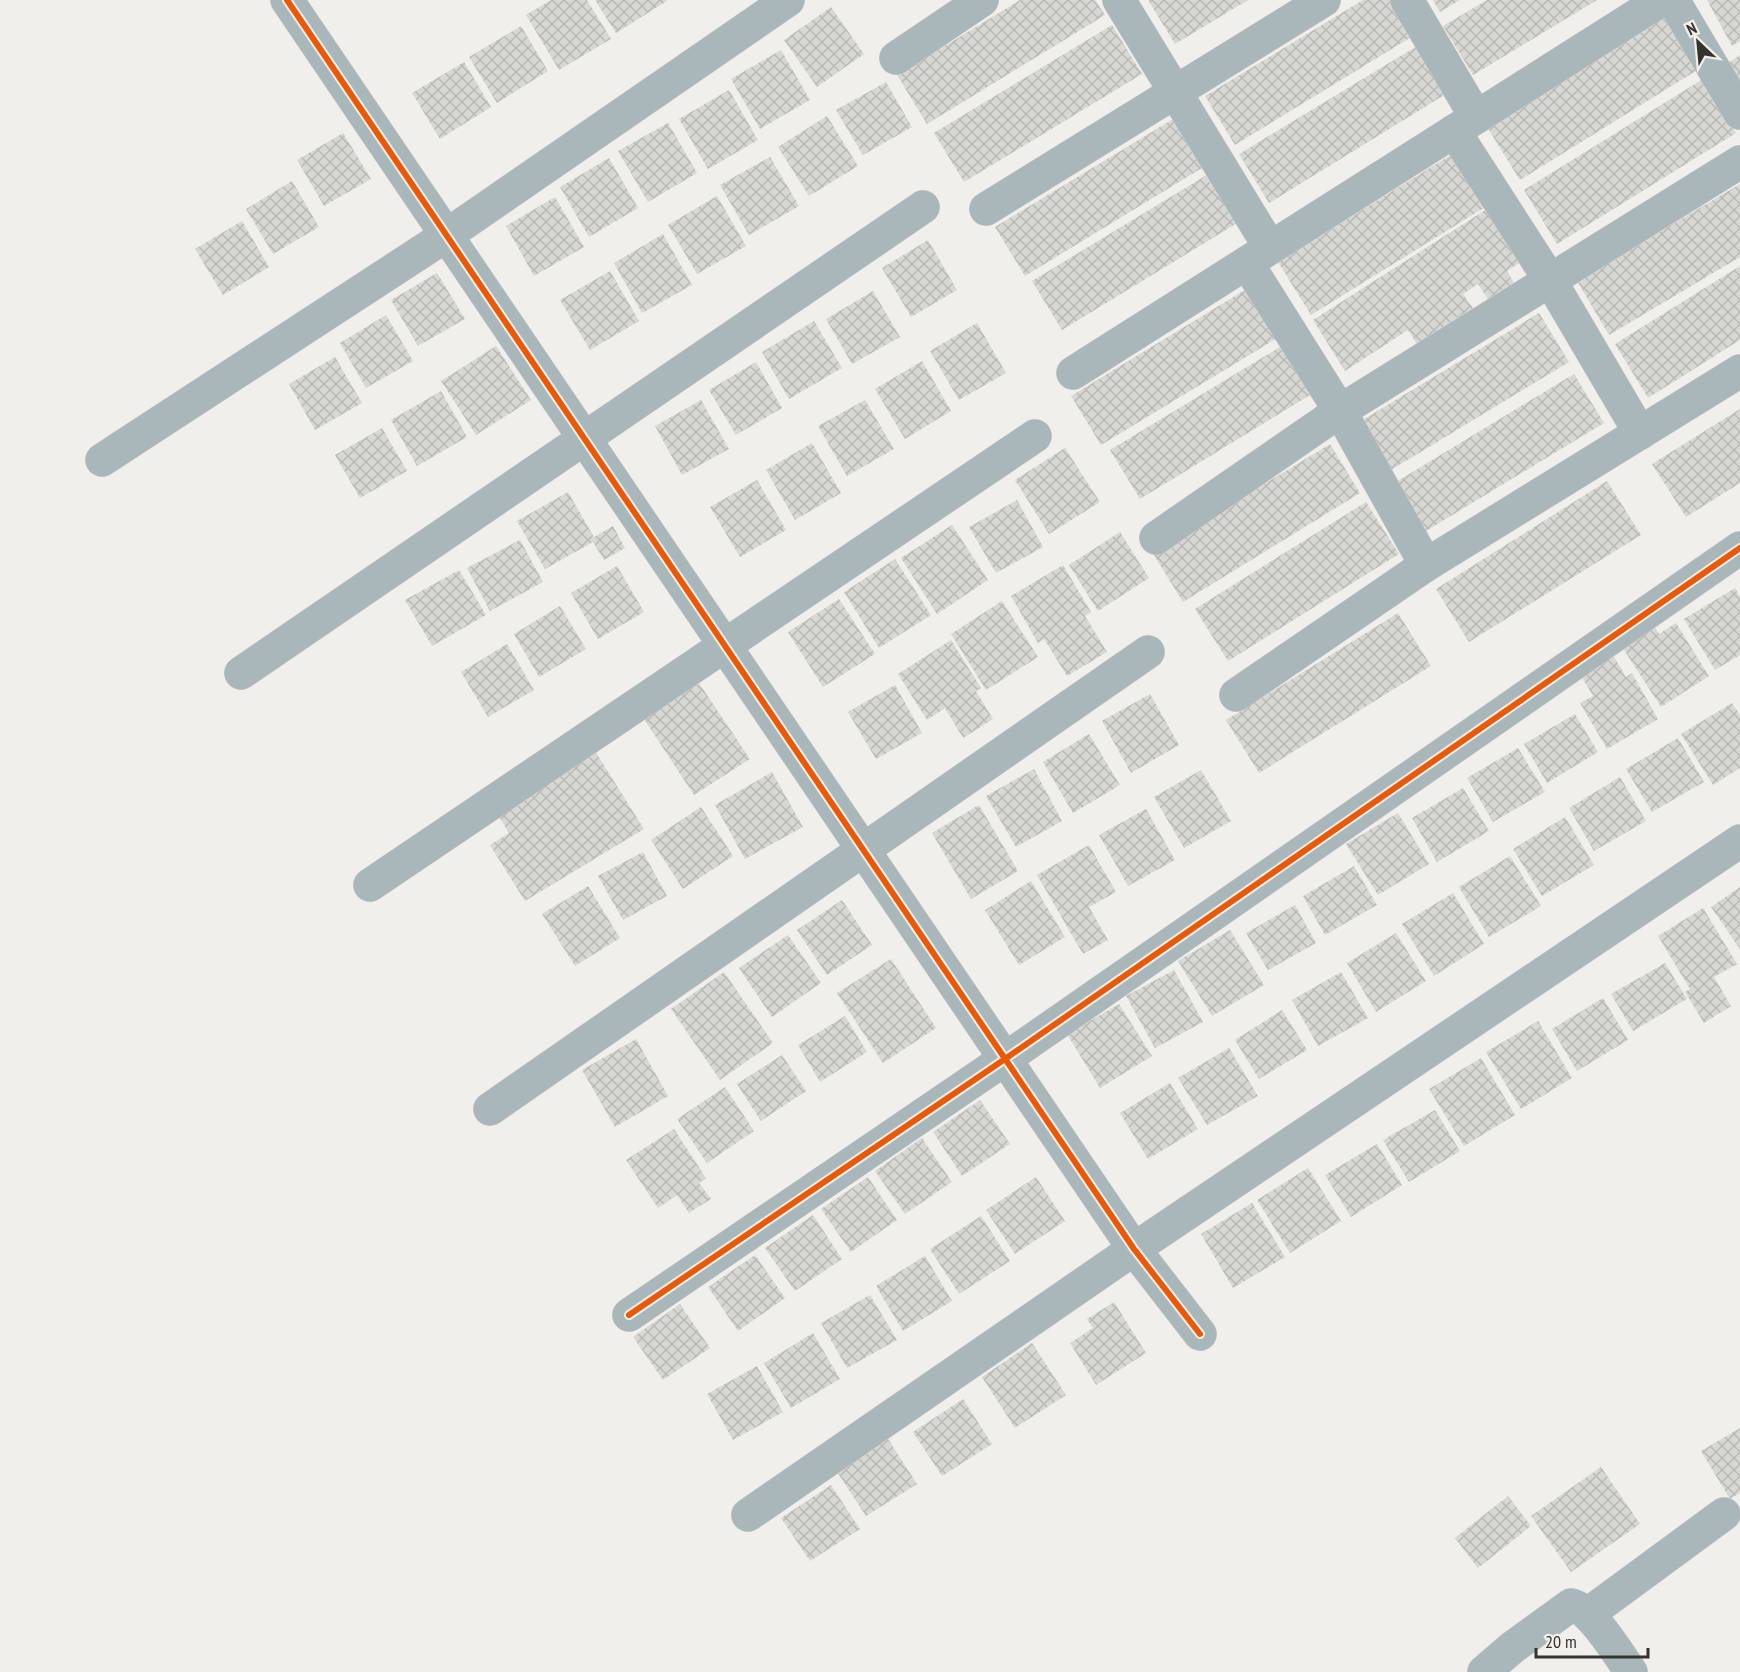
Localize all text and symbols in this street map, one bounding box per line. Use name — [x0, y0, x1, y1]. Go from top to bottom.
north arrow — [1668, 12, 1728, 72]
text: N — [1683, 18, 1700, 39]
scale bar — [1536, 1621, 1648, 1659]
text: 20 m — [1545, 1630, 1577, 1653]

